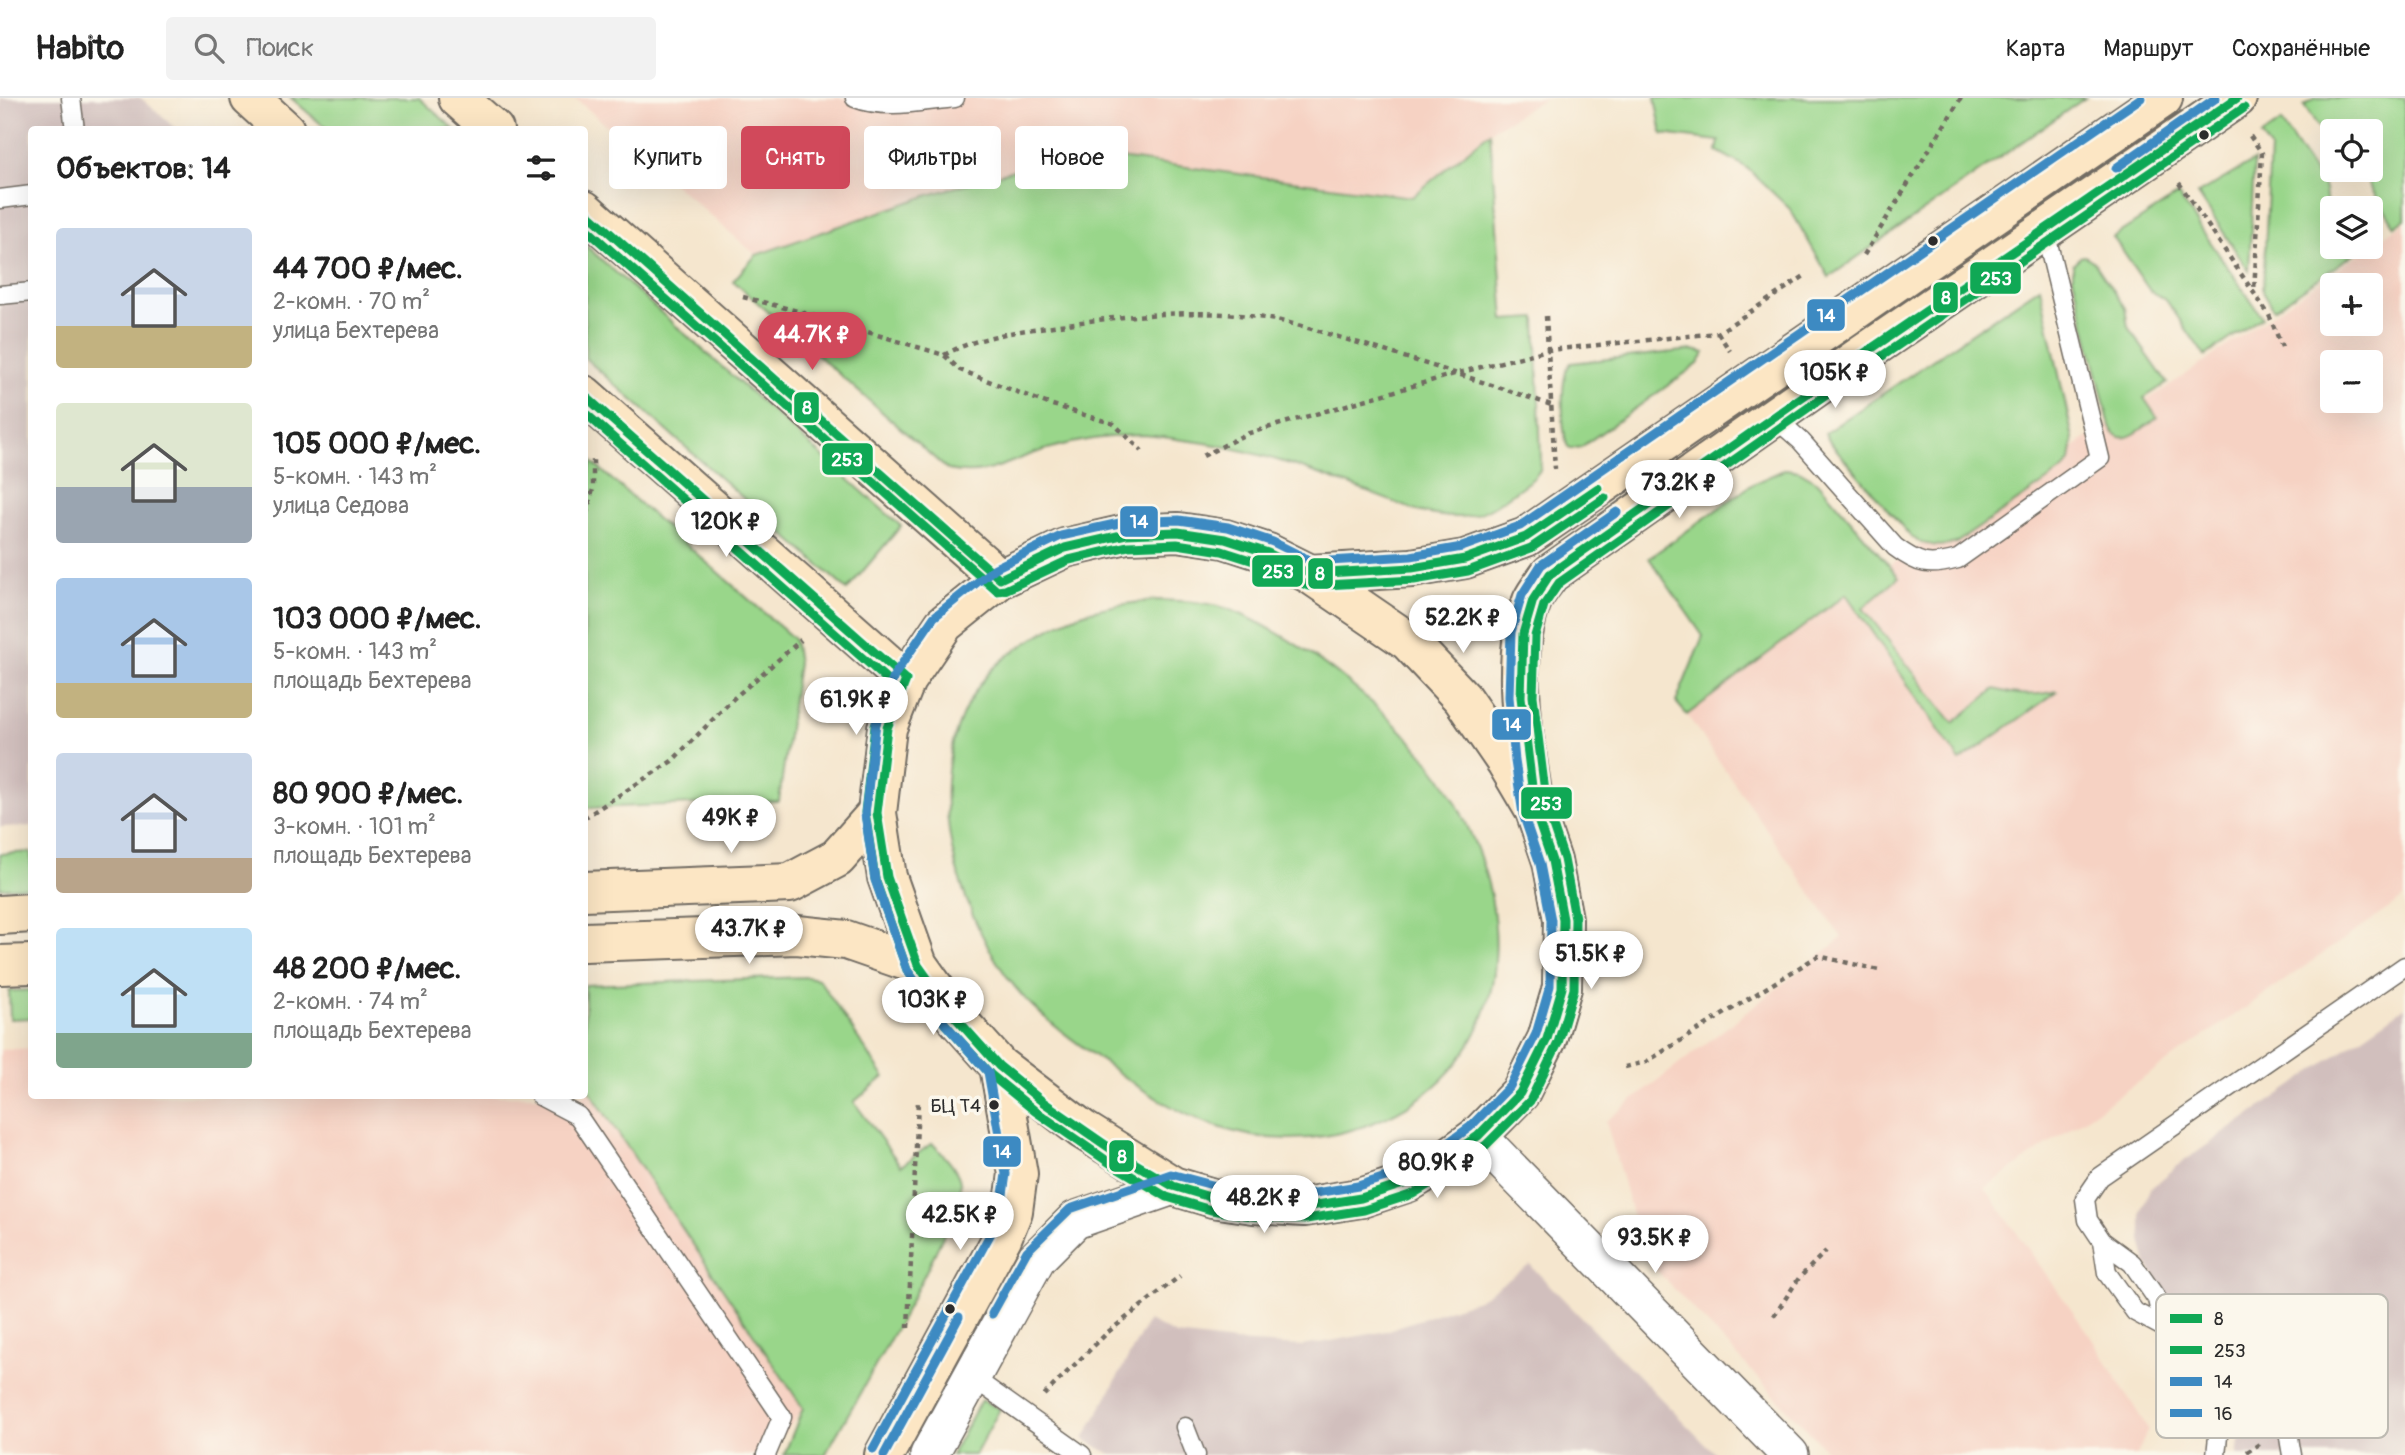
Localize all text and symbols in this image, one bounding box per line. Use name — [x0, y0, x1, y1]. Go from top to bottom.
search box — [166, 17, 656, 80]
text: Habito — [35, 28, 124, 69]
icon: search — [190, 29, 228, 67]
text: Поиск — [246, 32, 314, 64]
text: Карта — [2006, 34, 2065, 63]
text: Маршрут — [2103, 34, 2194, 63]
text: Сохранённые — [2232, 34, 2370, 63]
map controls — [2320, 119, 2383, 413]
button: locate — [2320, 119, 2383, 182]
chip: Купить — [609, 126, 727, 189]
chip: Снять — [741, 126, 850, 189]
chip: Фильтры — [864, 126, 1001, 189]
chip: Новое — [1015, 126, 1128, 189]
unlabelled marker — [2197, 128, 2211, 142]
icon: filters — [522, 149, 560, 187]
text: Объектов: 14 — [56, 150, 231, 187]
button: layers — [2320, 196, 2383, 259]
unlabelled marker — [1926, 234, 1940, 248]
text: 44 700 ₽/мес. — [273, 250, 463, 287]
icon: home — [112, 256, 196, 340]
line badge: 253 — [1969, 261, 2022, 295]
text: 253 — [1980, 267, 2012, 291]
button: + — [2320, 273, 2383, 336]
line badge: 8 — [1932, 281, 1959, 314]
text: 8 — [1941, 286, 1951, 310]
text: 2-комн. · 70 m² — [273, 287, 430, 316]
line badge: 14 — [1806, 298, 1846, 332]
text: 14 — [1817, 304, 1835, 328]
pin: 44.7K ₽ — [747, 313, 877, 372]
text: улица Бехтерева — [273, 316, 439, 345]
text: 44.7K ₽ — [774, 320, 850, 349]
pin: 105K ₽ — [1778, 350, 1892, 410]
button: − — [2320, 350, 2383, 413]
text: 105K ₽ — [1800, 358, 1870, 387]
line badge: 8 — [793, 391, 820, 424]
text: 8 — [802, 396, 812, 420]
text: 105 000 ₽/мес. — [273, 425, 481, 462]
icon: home — [112, 431, 196, 515]
line badge: 253 — [821, 442, 874, 476]
text: 253 — [831, 448, 863, 472]
pin: 73.2K ₽ — [1614, 460, 1744, 520]
text: 5-комн. · 143 m² — [273, 462, 437, 491]
text: 73.2K ₽ — [1641, 468, 1717, 497]
text: улица Седова — [273, 491, 409, 520]
pin: 120K ₽ — [669, 500, 783, 559]
line badge: 14 — [1119, 505, 1159, 538]
text: 120K ₽ — [691, 507, 761, 536]
text: 14 — [1130, 510, 1148, 534]
line badge: 253 — [1251, 554, 1304, 588]
line badge: 8 — [1307, 557, 1334, 590]
text: 253 — [1262, 560, 1294, 584]
text: 8 — [1315, 562, 1325, 586]
pin: 52.2K ₽ — [1398, 596, 1528, 655]
text: 103 000 ₽/мес. — [273, 600, 482, 637]
text: 52.2K ₽ — [1425, 603, 1501, 632]
icon: home — [112, 606, 196, 690]
text: 5-комн. · 143 m² — [273, 637, 437, 666]
text: площадь Бехтерева — [273, 666, 472, 695]
pin: 61.9K ₽ — [791, 678, 921, 737]
text: 61.9K ₽ — [820, 685, 892, 714]
line badge: 14 — [1491, 708, 1532, 741]
text: 14 — [1503, 713, 1521, 737]
text: 80 900 ₽/мес. — [273, 775, 463, 812]
icon: home — [112, 781, 196, 865]
line badge: 253 — [1520, 786, 1573, 820]
text: 253 — [1530, 792, 1562, 816]
pin: 49K ₽ — [682, 796, 780, 855]
text: 49K ₽ — [702, 803, 760, 832]
text: 3-комн. · 101 m² — [273, 812, 436, 841]
text: площадь Бехтерева — [273, 841, 472, 870]
pin: 43.7K ₽ — [684, 906, 814, 966]
text: 43.7K ₽ — [711, 914, 787, 943]
pin: 51.5K ₽ — [1526, 932, 1656, 991]
text: 51.5K ₽ — [1555, 939, 1627, 968]
text: 48 200 ₽/мес. — [273, 950, 461, 987]
icon: home — [112, 956, 196, 1040]
pin: 103K ₽ — [876, 978, 990, 1037]
text: 103K ₽ — [898, 985, 968, 1014]
text: 2-комн. · 74 m² — [273, 987, 428, 1016]
text: площадь Бехтерева — [273, 1016, 472, 1045]
place label: БЦ Т4 — [930, 1094, 981, 1118]
marker: БЦ Т4 — [987, 1098, 1001, 1112]
line badge: 14 — [982, 1135, 1022, 1168]
line badge: 8 — [1108, 1139, 1135, 1173]
text: 14 — [993, 1140, 1011, 1164]
pin: 80.9K ₽ — [1372, 1140, 1502, 1200]
text: 8 — [1117, 1145, 1127, 1169]
text: 80.9K ₽ — [1399, 1148, 1475, 1177]
pin: 48.2K ₽ — [1199, 1176, 1329, 1235]
text: 48.2K ₽ — [1226, 1183, 1302, 1212]
pin: 42.5K ₽ — [895, 1192, 1025, 1252]
text: 42.5K ₽ — [922, 1200, 998, 1229]
pin: 93.5K ₽ — [1590, 1216, 1720, 1275]
text: 93.5K ₽ — [1618, 1223, 1692, 1252]
legend — [2156, 1294, 2388, 1438]
unlabelled marker — [943, 1302, 957, 1316]
text: 8 — [2214, 1307, 2224, 1331]
text: 253 — [2214, 1339, 2246, 1363]
text: 14 — [2214, 1370, 2232, 1394]
text: 16 — [2214, 1402, 2233, 1426]

